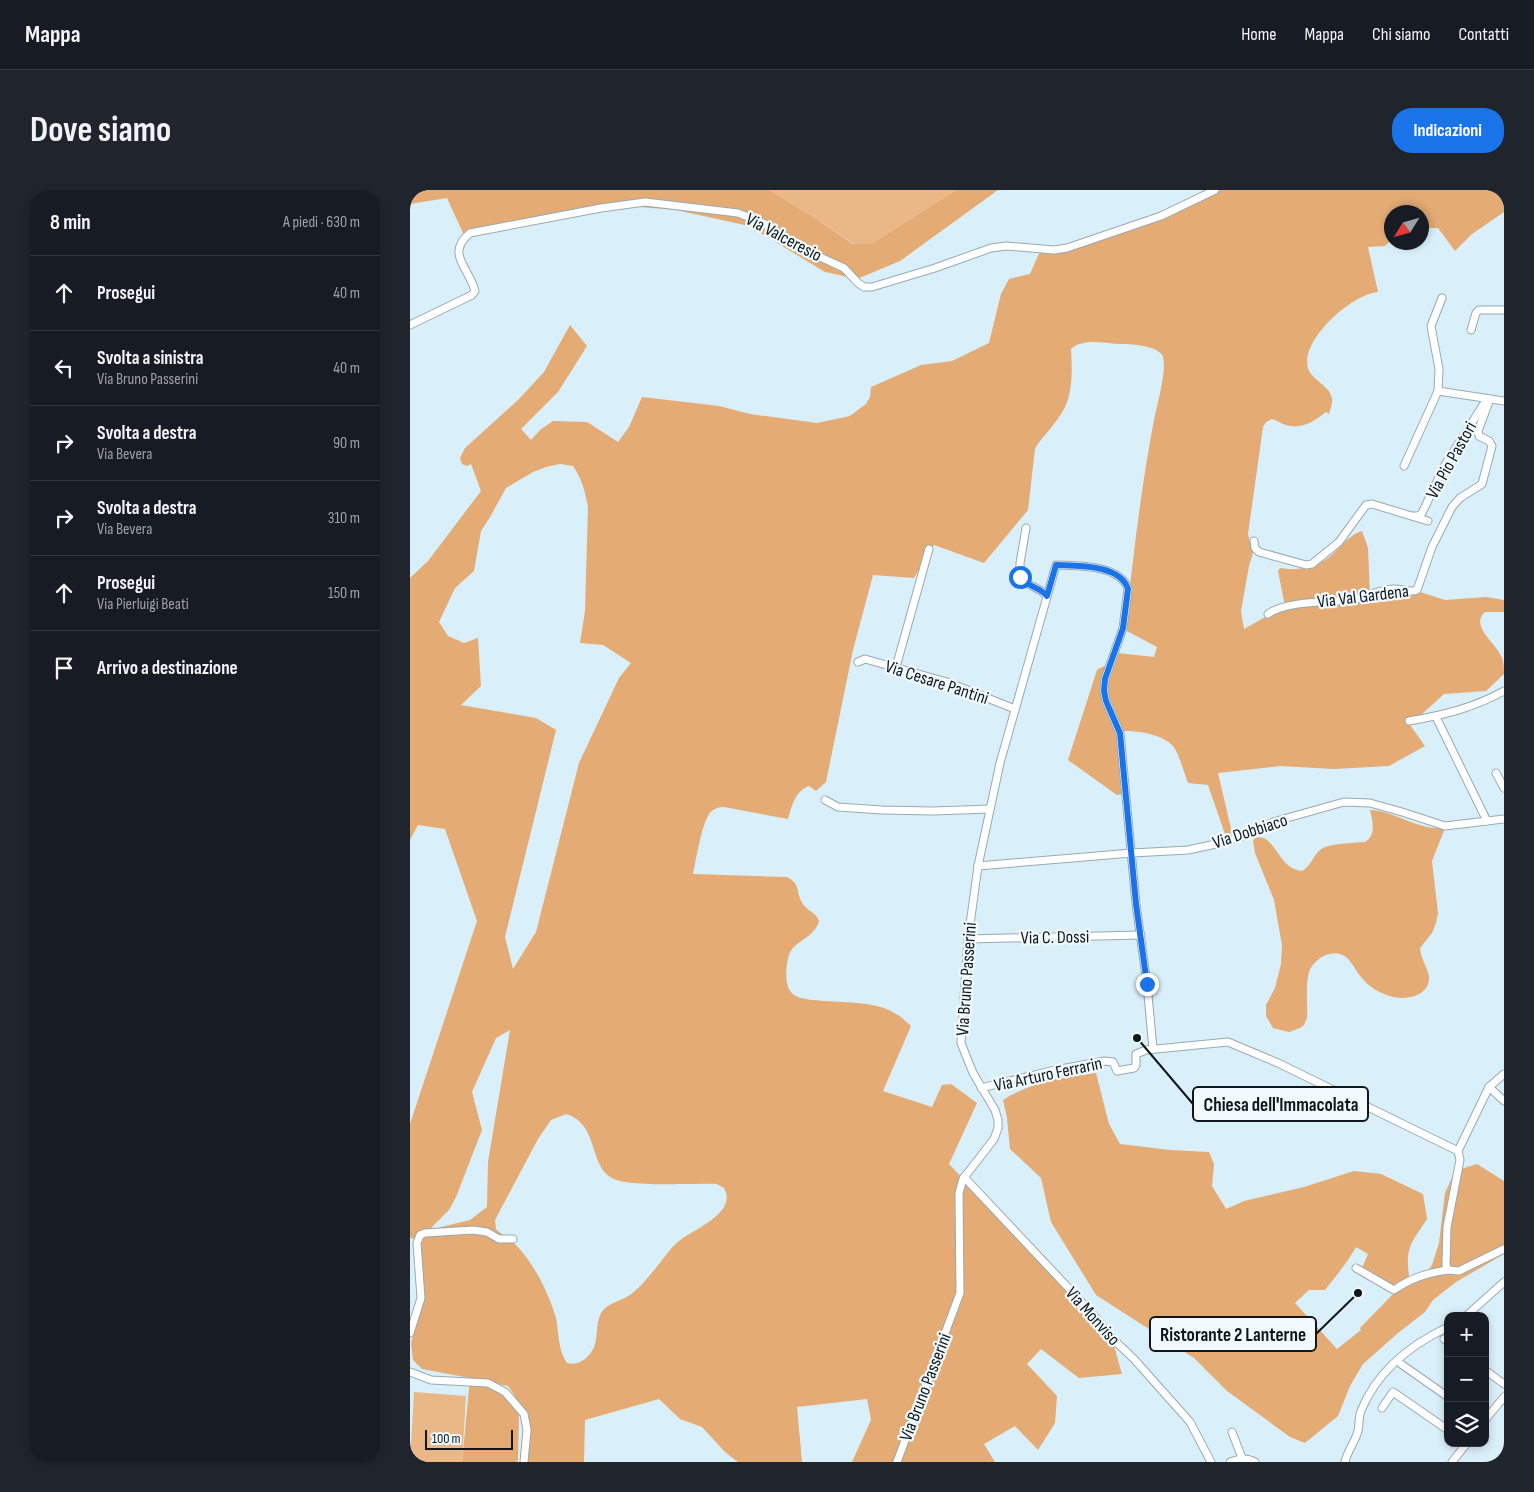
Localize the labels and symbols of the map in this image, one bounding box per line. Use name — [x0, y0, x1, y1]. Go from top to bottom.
north arrow — [1384, 205, 1429, 250]
street label: Via Valceresio — [742, 209, 825, 266]
street label: Via Pio Pastori — [1422, 418, 1481, 502]
route start — [1009, 566, 1032, 589]
street label: Via Val Gardena — [1316, 580, 1410, 613]
street label: Via Cesare Pantini — [883, 656, 991, 709]
street label: Via Dobbiaco — [1210, 810, 1290, 853]
street label: Via Bruno Passerini — [952, 922, 981, 1037]
street label: Via C. Dossi — [1021, 926, 1089, 949]
route end — [1136, 973, 1159, 996]
street label: Via Arturo Ferrarin — [992, 1053, 1104, 1096]
callout: Chiesa dell'Immacolata — [1193, 1087, 1368, 1121]
text: Chiesa dell'Immacolata — [1204, 1094, 1358, 1117]
street label: Via Monviso — [1061, 1283, 1124, 1350]
callout: Ristorante 2 Lanterne — [1150, 1317, 1316, 1351]
text: Ristorante 2 Lanterne — [1160, 1324, 1306, 1347]
street label: Via Bruno Passerini — [895, 1330, 956, 1444]
scale bar — [425, 1427, 512, 1450]

